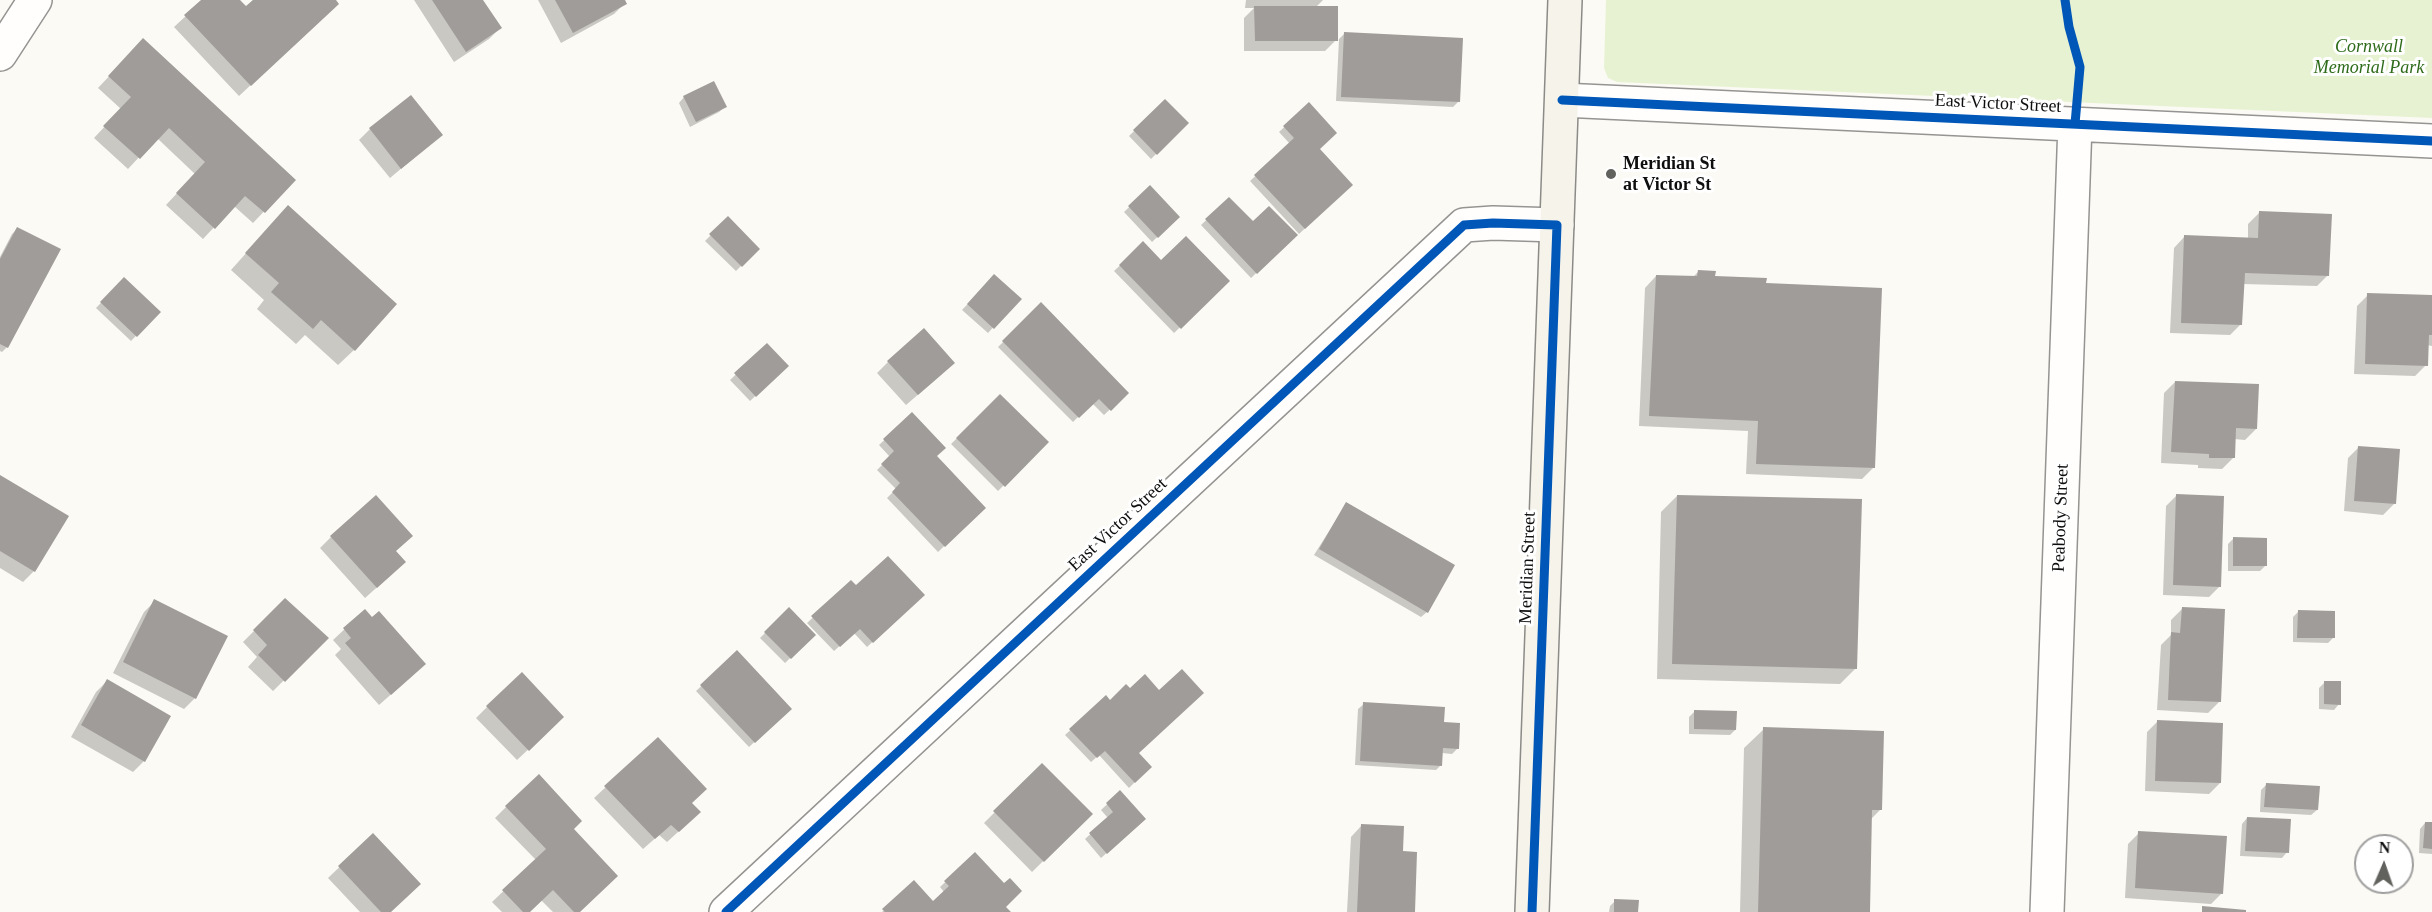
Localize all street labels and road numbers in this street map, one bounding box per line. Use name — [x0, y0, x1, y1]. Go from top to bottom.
street label: East Victor Street — [1934, 90, 2062, 118]
street label: Peabody Street — [2048, 463, 2074, 573]
street label: East Victor Street — [1064, 474, 1172, 576]
street label: Meridian Street — [1515, 511, 1541, 625]

